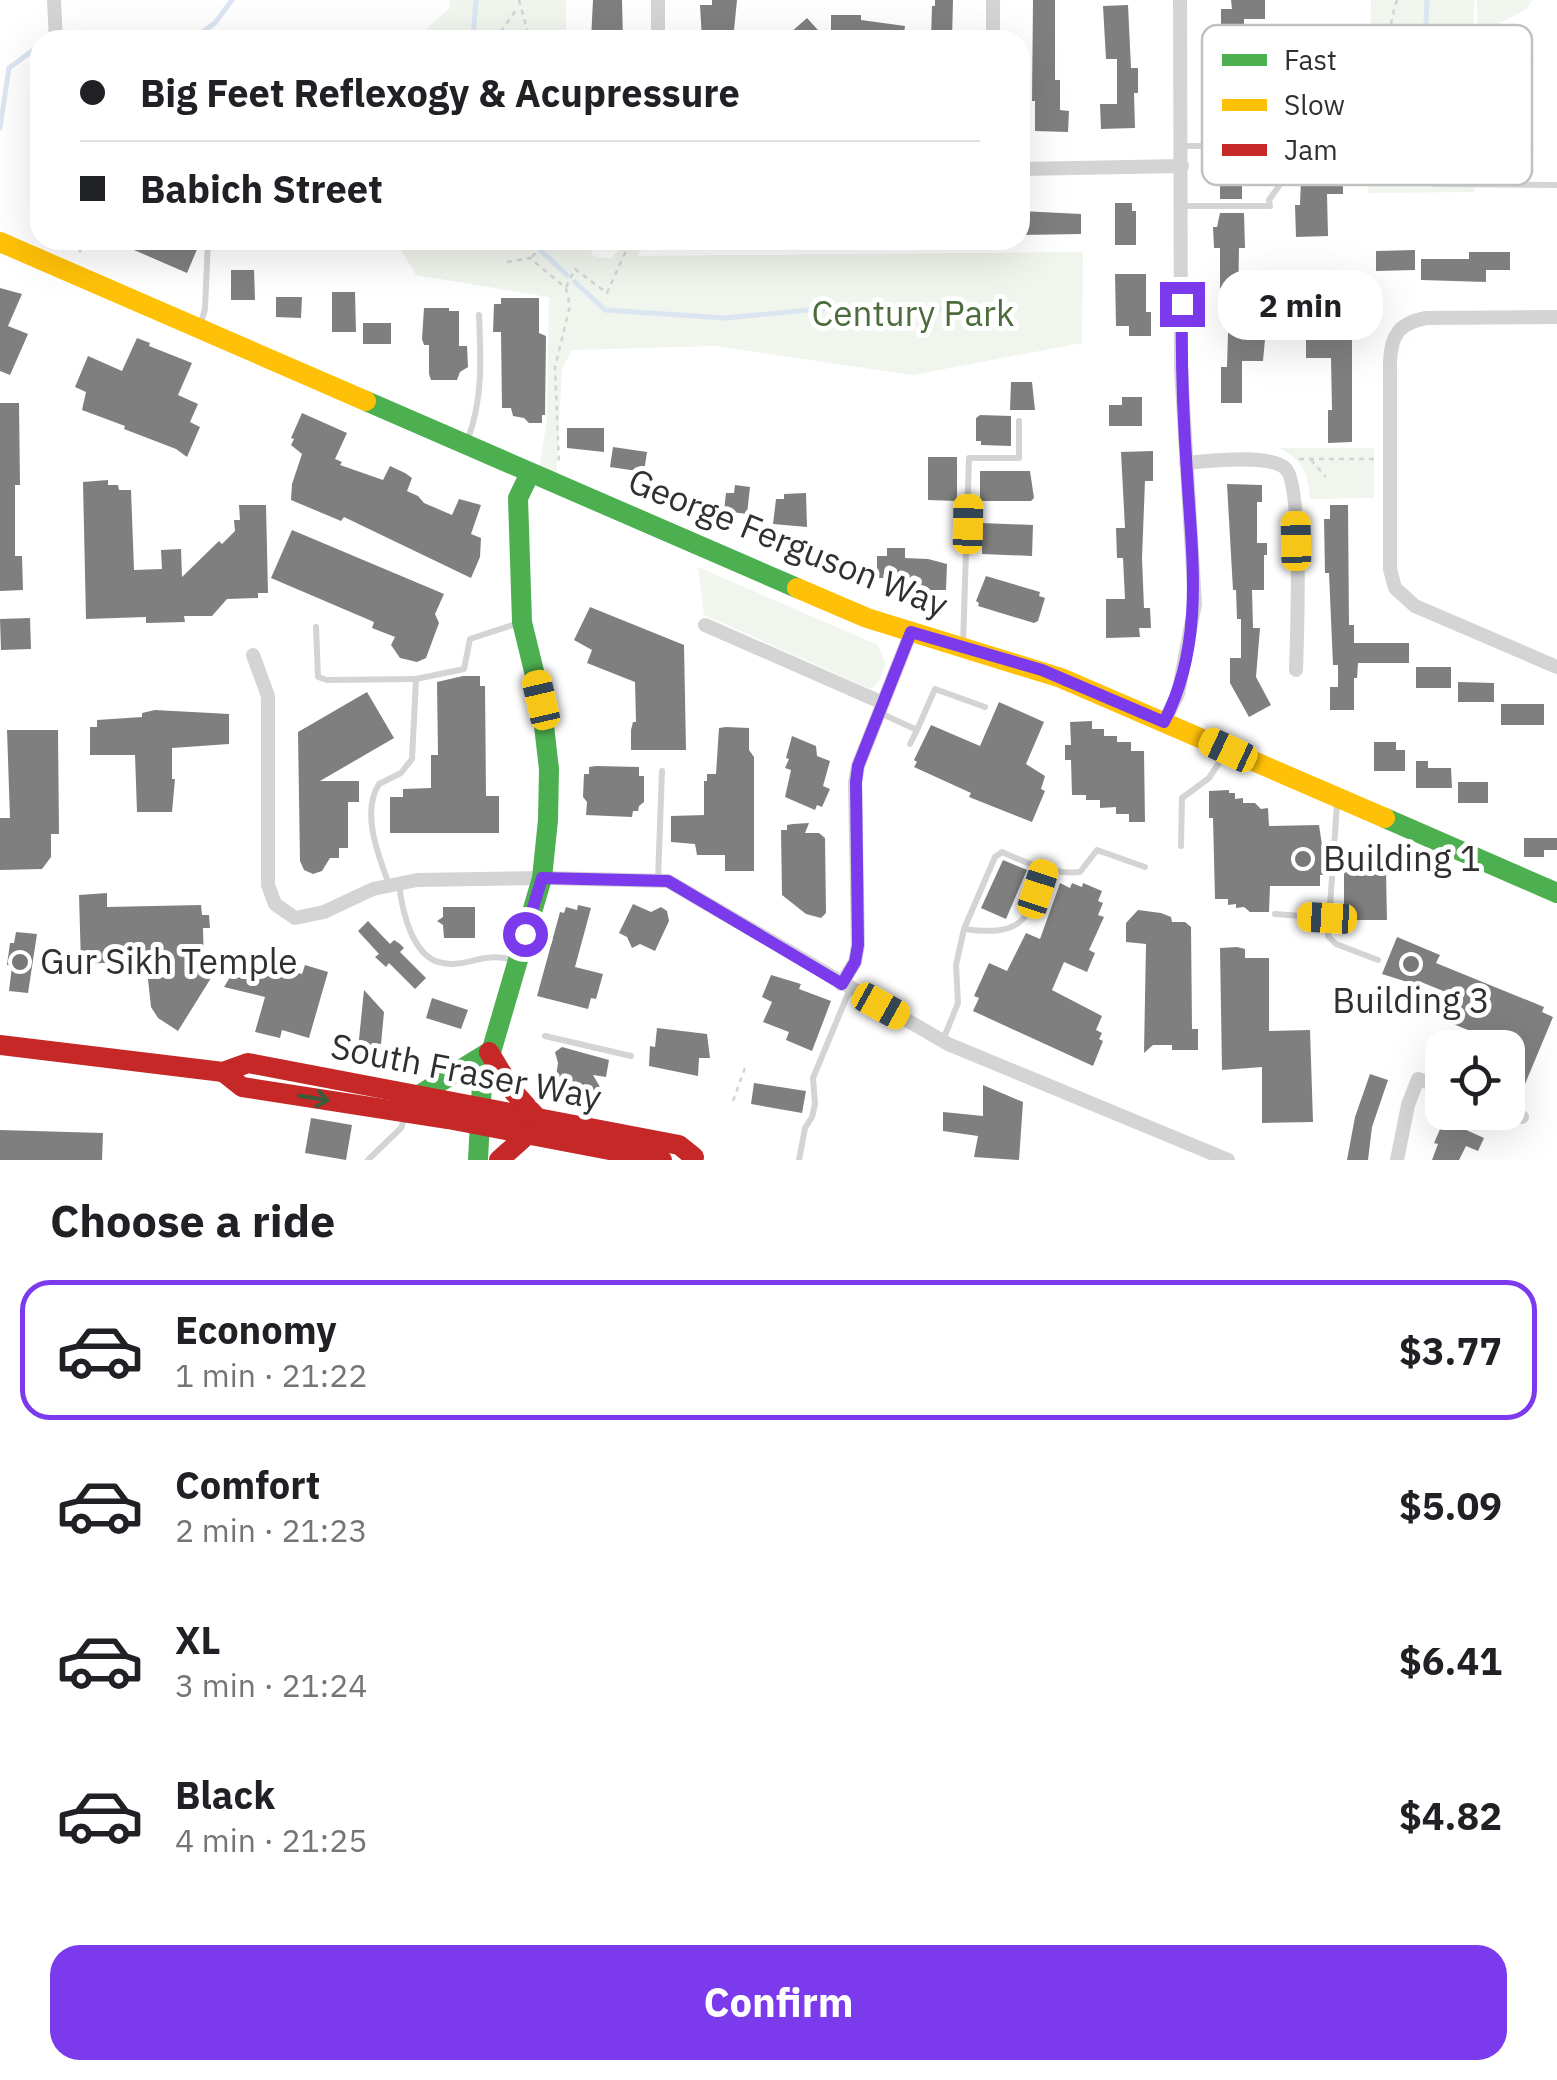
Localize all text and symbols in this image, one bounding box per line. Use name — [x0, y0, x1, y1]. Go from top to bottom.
legend — [1202, 25, 1532, 185]
text: Fast — [1284, 41, 1337, 78]
text: Big Feet Reflexogy & Acupressure — [140, 68, 740, 117]
text: Slow — [1284, 86, 1345, 123]
text: Jam — [1284, 131, 1338, 168]
text: Babich Street — [140, 164, 383, 213]
callout: 2 min — [1217, 269, 1382, 339]
route end — [1160, 282, 1205, 327]
text: 2 min — [1259, 284, 1342, 326]
park label: Century Park — [812, 290, 1014, 336]
street label: George Ferguson Way — [622, 457, 955, 627]
car — [952, 494, 984, 554]
car — [1280, 511, 1312, 571]
car — [520, 667, 562, 733]
car — [1194, 724, 1262, 776]
place label: Building 1 — [1323, 835, 1481, 881]
marker: Building 1 — [1292, 848, 1314, 870]
car — [1014, 856, 1062, 922]
car — [1296, 901, 1358, 935]
route start — [503, 912, 548, 957]
place label: Gur Sikh Temple — [40, 938, 298, 984]
marker: Gur Sikh Temple — [9, 951, 31, 973]
marker: Building 3 — [1400, 953, 1422, 975]
place label: Building 3 — [1332, 977, 1490, 1023]
car — [847, 978, 915, 1034]
street label: South Fraser Way — [327, 1022, 605, 1120]
map controls — [1425, 1030, 1525, 1130]
button: locate — [1425, 1030, 1525, 1130]
one-way arrow — [298, 1089, 330, 1108]
text: Choose a ride — [50, 1191, 335, 1249]
icon: car — [55, 1305, 145, 1395]
text: Economy — [175, 1305, 337, 1354]
text: $3.77 — [1399, 1326, 1502, 1375]
text: 1 min · 21:22 — [175, 1354, 368, 1396]
icon: car — [55, 1460, 145, 1550]
text: Comfort — [175, 1460, 320, 1509]
text: $5.09 — [1399, 1481, 1502, 1530]
text: 2 min · 21:23 — [175, 1509, 368, 1551]
icon: car — [55, 1615, 145, 1705]
text: XL — [175, 1615, 221, 1664]
text: $6.41 — [1399, 1636, 1502, 1685]
text: 3 min · 21:24 — [175, 1664, 368, 1706]
icon: car — [55, 1770, 145, 1860]
text: Black — [175, 1770, 275, 1819]
text: $4.82 — [1399, 1791, 1502, 1840]
text: 4 min · 21:25 — [175, 1819, 368, 1861]
button: Confirm — [50, 1945, 1507, 2060]

